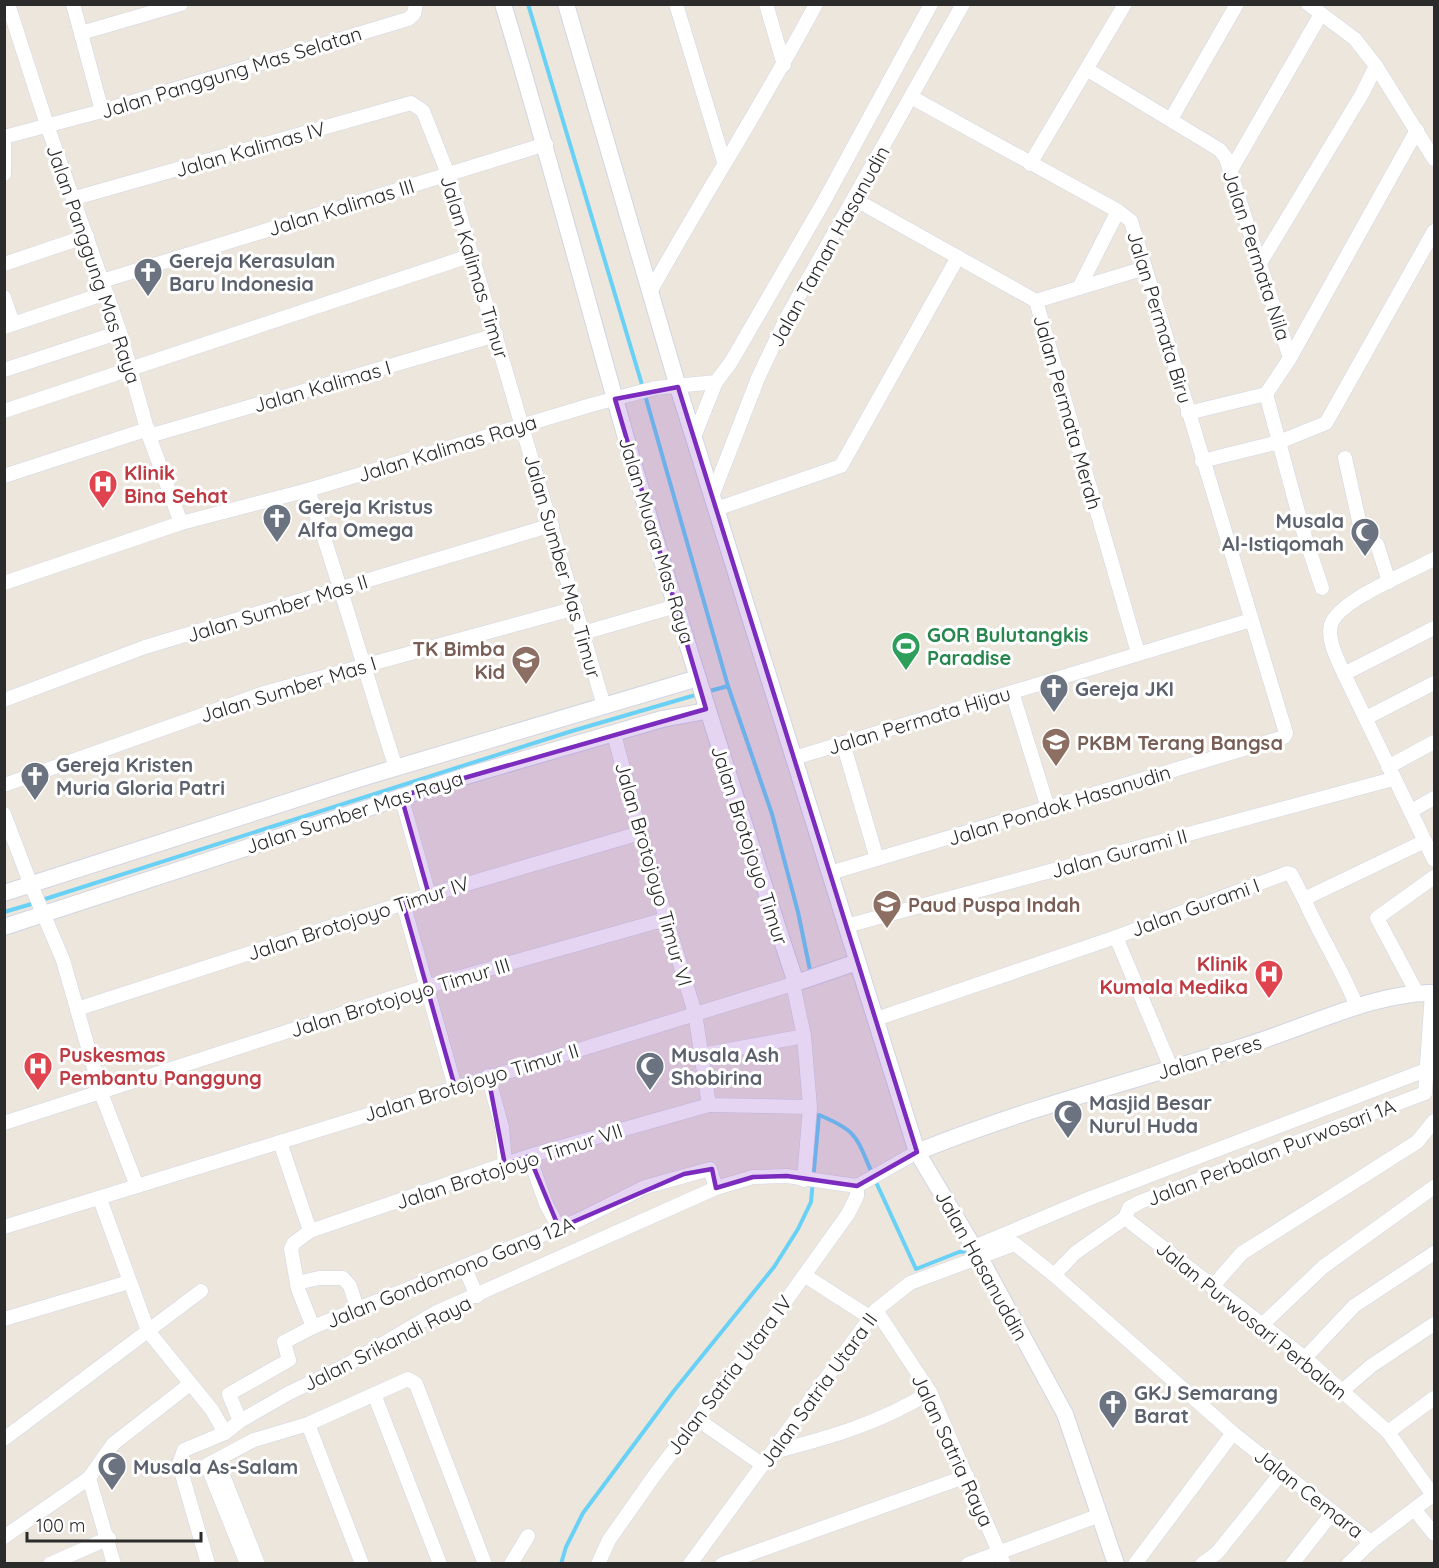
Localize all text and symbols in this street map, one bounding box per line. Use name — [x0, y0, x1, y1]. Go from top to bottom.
street label: Jalan Panggung Mas Selatan — [97, 20, 365, 124]
street label: Jalan Kalimas IV — [172, 116, 328, 182]
street label: Jalan Panggung Mas Raya — [41, 141, 147, 387]
street label: Jalan Taman Hasanudin — [763, 141, 895, 351]
street label: Jalan Permata Nila — [1218, 166, 1296, 344]
street label: Jalan Kalimas Timur — [435, 172, 515, 362]
street label: Jalan Kalimas III — [265, 173, 417, 241]
street label: Jalan Permata Biru — [1122, 228, 1198, 406]
place label: Gereja Kerasulan Baru Indonesia — [169, 248, 335, 296]
church icon: Gereja Kerasulan Baru Indonesia — [132, 256, 164, 298]
street label: Jalan Permata Merah — [1028, 312, 1108, 512]
street label: Jalan Kalimas I — [250, 354, 394, 418]
street label: Jalan Kalimas Raya — [354, 409, 540, 487]
street label: Jalan Muara Mas Raya — [614, 434, 700, 646]
street label: Jalan Sumber Mas Timur — [519, 451, 607, 681]
place label: Klinik Bina Sehat — [124, 460, 228, 508]
hospital icon: Klinik Bina Sehat — [87, 468, 119, 510]
place label: Gereja Kristus Alfa Omega — [298, 494, 433, 542]
church icon: Gereja Kristus Alfa Omega — [261, 502, 293, 544]
place label: Musala Al-Istiqomah — [1222, 508, 1344, 556]
mosque icon: Musala Al-Istiqomah — [1349, 516, 1381, 558]
street label: Jalan Sumber Mas II — [183, 569, 371, 647]
place label: GOR Bulutangkis Paradise — [927, 622, 1088, 670]
sports icon: GOR Bulutangkis Paradise — [890, 630, 922, 672]
place label: TK Bimba Kid — [412, 636, 505, 684]
school or university icon: TK Bimba Kid — [510, 644, 542, 686]
street label: Jalan Sumber Mas I — [197, 650, 379, 728]
church icon: Gereja JKI — [1038, 672, 1070, 714]
place label: Gereja JKI — [1075, 676, 1174, 701]
street label: Jalan Permata Hijau — [824, 680, 1014, 760]
school or university icon: PKBM Terang Bangsa — [1040, 726, 1072, 768]
place label: PKBM Terang Bangsa — [1077, 730, 1283, 755]
street label: Jalan Brotojoyo Timur — [706, 742, 794, 948]
place label: Gereja Kristen Muria Gloria Patri — [56, 752, 225, 800]
street label: Jalan Brotojoyo Timur VI — [610, 759, 698, 989]
street label: Jalan Pondok Hasanudin — [944, 759, 1174, 851]
church icon: Gereja Kristen Muria Gloria Patri — [19, 760, 51, 802]
street label: Jalan Sumber Mas Raya — [242, 765, 466, 859]
street label: Jalan Gurami II — [1048, 823, 1190, 883]
street label: Jalan Brotojoyo Timur IV — [244, 870, 472, 966]
street label: Jalan Gurami I — [1127, 872, 1263, 942]
school or university icon: Paud Puspa Indah — [871, 888, 903, 930]
place label: Paud Puspa Indah — [908, 892, 1081, 917]
place label: Klinik Kumala Medika — [1100, 951, 1248, 999]
street label: Jalan Brotojoyo Timur III — [287, 952, 513, 1042]
hospital icon: Klinik Kumala Medika — [1253, 958, 1285, 1000]
street label: Jalan Peres — [1154, 1029, 1264, 1085]
street label: Jalan Brotojoyo Timur II — [360, 1037, 582, 1127]
place label: Puskesmas Pembantu Panggung — [59, 1042, 262, 1090]
place label: Musala Ash Shobirina — [671, 1042, 779, 1090]
hospital icon: Puskesmas Pembantu Panggung — [22, 1050, 54, 1092]
mosque icon: Musala Ash Shobirina — [634, 1050, 666, 1092]
place label: Masjid Besar Nurul Huda — [1089, 1090, 1212, 1138]
street label: Jalan Perbalan Purwosari 1A — [1143, 1093, 1399, 1211]
mosque icon: Masjid Besar Nurul Huda — [1052, 1098, 1084, 1140]
street label: Jalan Brotojoyo Timur VII — [392, 1117, 626, 1215]
street label: Jalan Hasanuddin — [930, 1185, 1034, 1345]
street label: Jalan Gondomono Gang 12A — [322, 1211, 578, 1333]
street label: Jalan Purwosari Perbalan — [1151, 1235, 1353, 1405]
street label: Jalan Srikandi Raya — [299, 1290, 475, 1396]
street label: Jalan Satria Utara IV — [661, 1290, 797, 1460]
street label: Jalan Satria Utara II — [753, 1308, 883, 1472]
street label: Jalan Satria Raya — [907, 1369, 999, 1531]
place label: GKJ Semarang Barat — [1134, 1380, 1278, 1428]
church icon: GKJ Semarang Barat — [1097, 1388, 1129, 1430]
street label: Jalan Cemara — [1249, 1443, 1369, 1543]
mosque icon: Musala As-Salam — [96, 1450, 128, 1492]
place label: Musala As-Salam — [133, 1454, 298, 1479]
scale bar — [27, 1505, 201, 1543]
text: 100 m — [36, 1514, 85, 1537]

